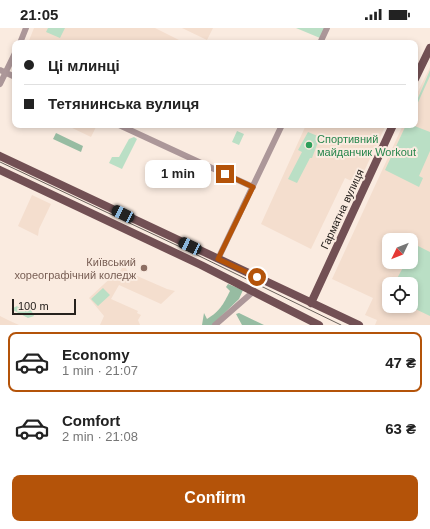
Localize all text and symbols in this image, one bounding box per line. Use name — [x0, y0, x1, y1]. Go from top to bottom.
text: 21:05 — [20, 6, 58, 23]
text: Ці млинці — [48, 57, 120, 74]
text: Тетянинська вулиця — [48, 95, 199, 112]
place label: Спортивний майданчик Workout — [317, 133, 416, 158]
marker: Спортивний майданчик Workout — [304, 140, 314, 150]
callout: 1 min — [145, 160, 211, 188]
route end — [216, 165, 234, 183]
text: 1 min — [161, 166, 195, 181]
street label: Гарматна вулиця — [318, 167, 366, 251]
car — [110, 203, 136, 225]
north arrow — [382, 233, 418, 269]
map controls — [382, 233, 418, 313]
car — [177, 235, 203, 257]
place label: Київський хореографічний коледж — [14, 256, 137, 281]
marker: Київський хореографічний коледж — [139, 263, 149, 273]
route start — [248, 268, 266, 286]
button: locate — [382, 277, 418, 313]
scale bar — [12, 297, 76, 316]
text: 100 m — [18, 300, 49, 312]
icon: car — [14, 344, 50, 380]
text: Economy — [62, 346, 130, 363]
text: 47 ₴ — [385, 354, 416, 371]
text: 1 min · 21:07 — [62, 363, 138, 378]
icon: car — [14, 410, 50, 446]
text: Comfort — [62, 412, 120, 429]
text: 63 ₴ — [385, 420, 416, 437]
text: 2 min · 21:08 — [62, 429, 138, 444]
button: Confirm — [12, 475, 418, 521]

